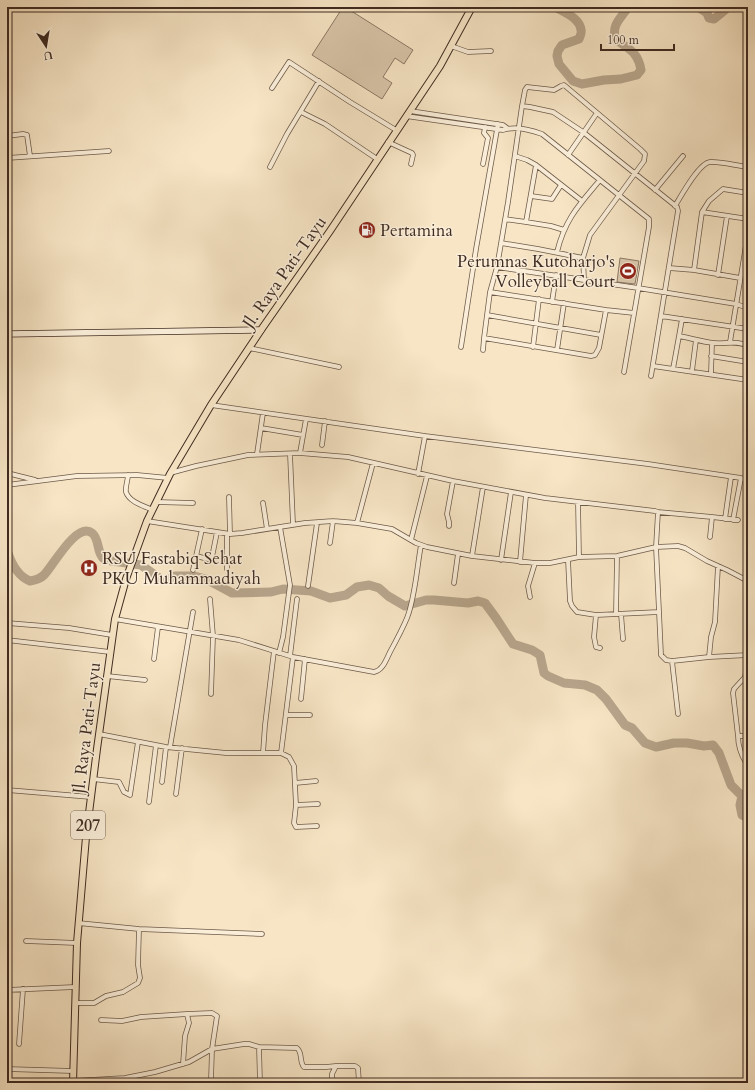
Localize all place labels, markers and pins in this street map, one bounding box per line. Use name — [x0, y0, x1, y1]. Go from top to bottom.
place label: Pertamina — [380, 219, 454, 242]
fuel station icon: Pertamina — [357, 220, 377, 240]
place label: Perumnas Kutoharjo's Volleyball Court — [457, 250, 616, 293]
sports icon: Perumnas Kutoharjo's Volleyball Court — [618, 261, 638, 281]
place label: RSU Fastabiq Sehat PKU Muhammadiyah — [102, 547, 261, 590]
hospital icon: RSU Fastabiq Sehat PKU Muhammadiyah — [79, 558, 99, 578]

